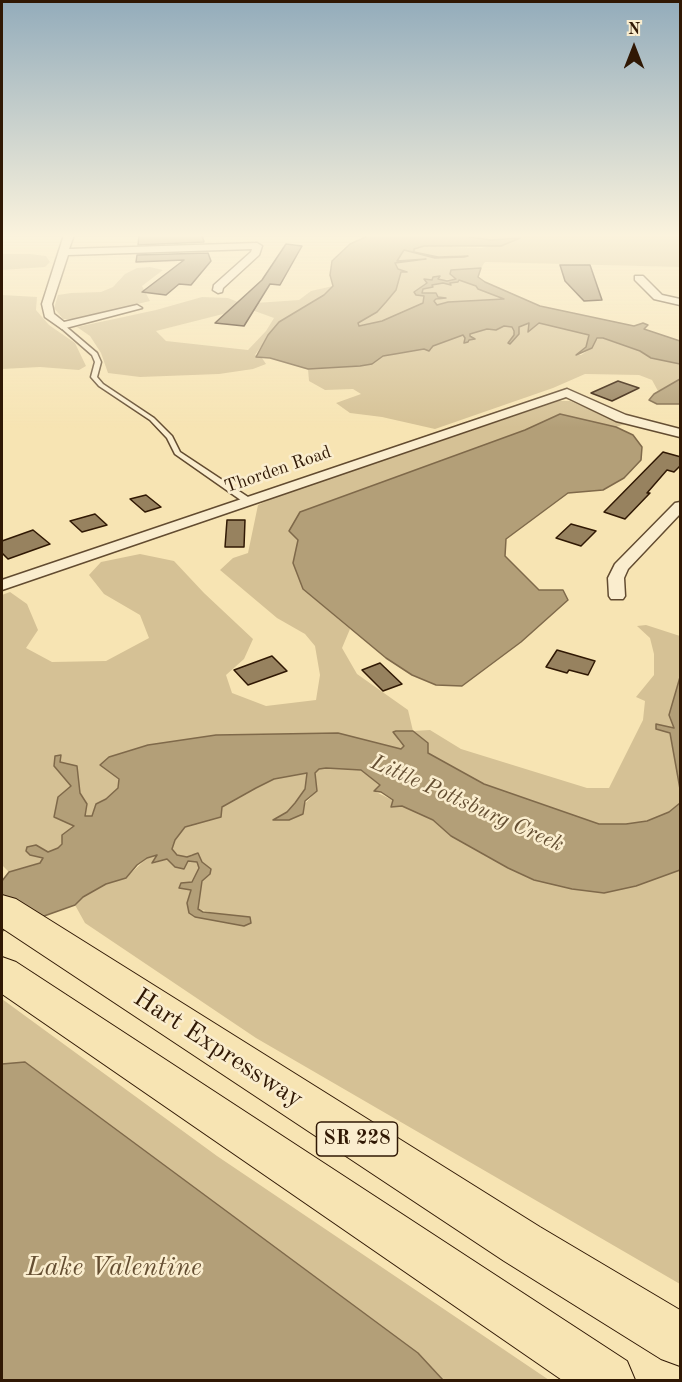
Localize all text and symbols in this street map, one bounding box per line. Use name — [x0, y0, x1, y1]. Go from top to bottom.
north arrow — [604, 18, 664, 78]
text: N — [628, 22, 640, 38]
street label: Thorden Road — [222, 442, 334, 498]
water label: Little Pottsburg Creek — [367, 750, 567, 858]
street label: Hart Expressway — [127, 983, 309, 1115]
road number: SR 228 — [316, 1122, 398, 1156]
water label: Lake Valentine — [26, 1252, 202, 1284]

